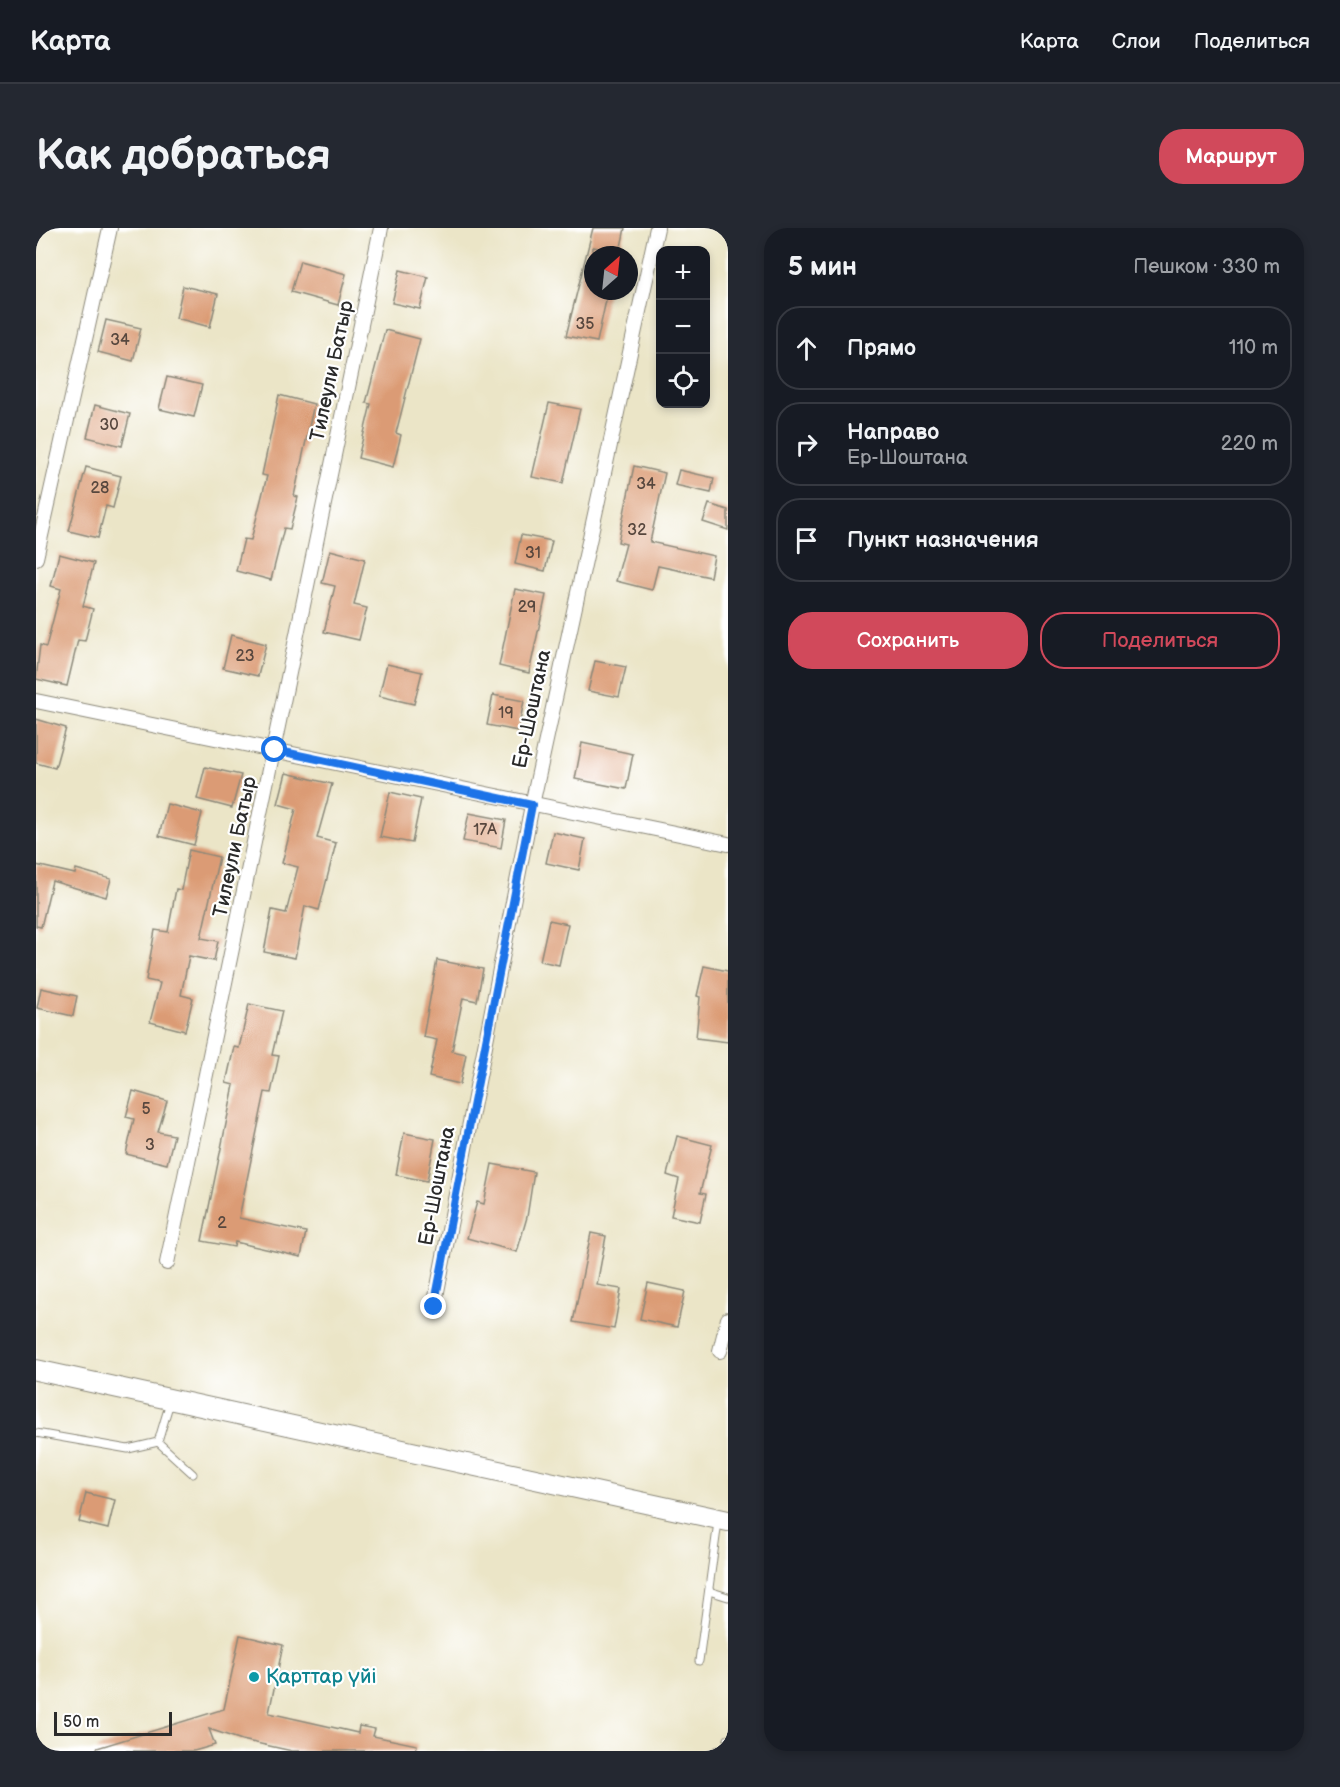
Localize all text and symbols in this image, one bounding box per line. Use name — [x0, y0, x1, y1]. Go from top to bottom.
text: Карта — [30, 25, 110, 58]
text: Карта — [1020, 29, 1079, 54]
text: Слои — [1112, 29, 1161, 54]
text: Поделиться — [1194, 29, 1310, 54]
button: Маршрут — [1159, 129, 1304, 184]
text: Как добраться — [36, 131, 331, 182]
north arrow — [584, 246, 638, 300]
map controls — [656, 246, 710, 408]
button: + — [656, 246, 710, 300]
text: 5 мин — [788, 252, 857, 283]
text: Пешком · 330 m — [1133, 255, 1280, 279]
street label: Тилеули Батыр — [305, 298, 359, 443]
button: − — [656, 300, 710, 354]
house number: 35 — [575, 315, 595, 334]
house number: 34 — [110, 331, 130, 350]
icon: ahead — [790, 332, 823, 365]
text: Прямо — [847, 335, 916, 362]
text: 110 m — [1229, 336, 1278, 360]
button: locate — [656, 354, 710, 408]
house number: 30 — [99, 416, 119, 435]
text: Направо — [847, 419, 939, 446]
icon: right — [790, 428, 823, 461]
text: 220 m — [1221, 432, 1278, 456]
text: Ер-Шоштана — [847, 446, 968, 470]
house number: 34 — [636, 475, 656, 494]
house number: 28 — [91, 479, 109, 498]
house number: 32 — [627, 521, 647, 540]
icon: arrive — [790, 524, 823, 557]
text: Пункт назначения — [847, 527, 1039, 554]
house number: 31 — [525, 544, 541, 563]
house number: 29 — [518, 598, 536, 617]
button: Сохранить — [788, 612, 1028, 669]
button: Поделиться — [1040, 612, 1280, 669]
house number: 23 — [236, 647, 255, 666]
street label: Ер-Шоштана — [508, 647, 556, 771]
house number: 19 — [498, 704, 514, 723]
route start — [261, 736, 287, 762]
street label: Тилеули Батыр — [208, 774, 262, 919]
house number: 17А — [473, 821, 497, 840]
house number: 5 — [141, 1100, 151, 1119]
street label: Ер-Шоштана — [414, 1124, 460, 1248]
house number: 3 — [145, 1136, 155, 1155]
house number: 2 — [217, 1214, 227, 1233]
route end — [420, 1293, 446, 1319]
place label: Қарттар үйі — [266, 1665, 376, 1689]
marker: Қарттар үйі — [247, 1670, 261, 1684]
scale bar — [54, 1709, 172, 1736]
text: 50 m — [63, 1713, 99, 1732]

